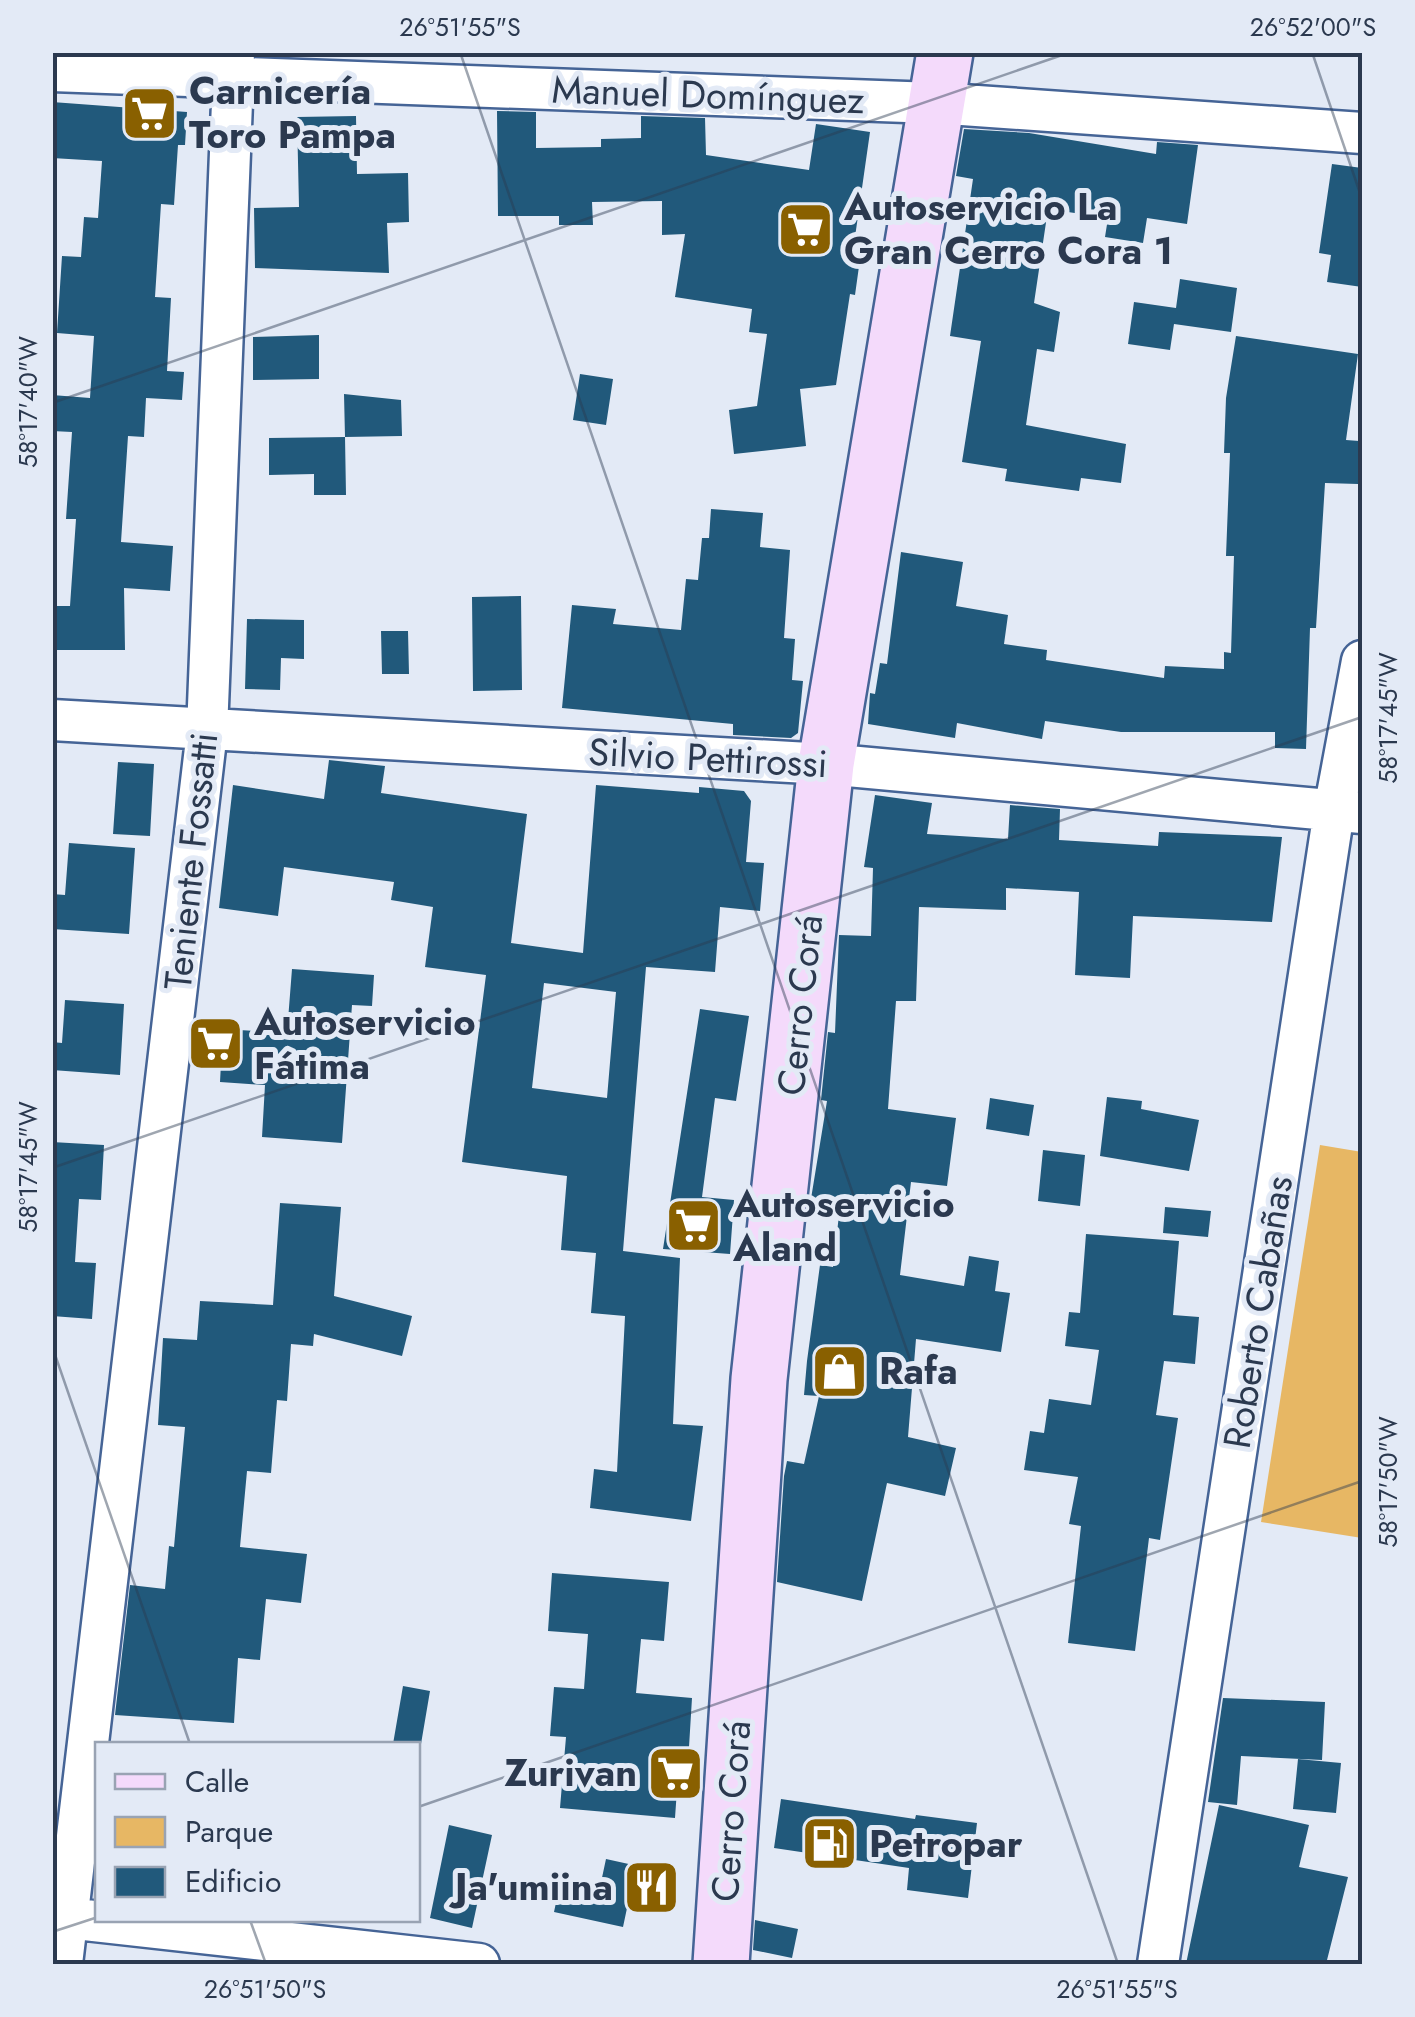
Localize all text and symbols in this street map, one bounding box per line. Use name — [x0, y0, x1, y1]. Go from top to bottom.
text: 26°51'55"S — [399, 9, 521, 45]
text: 26°52'00"S — [1250, 9, 1376, 45]
street label: Manuel Domínguez — [551, 62, 865, 127]
place label: Carnicería Toro Pampa — [189, 63, 396, 162]
supermarket icon: Carnicería Toro Pampa — [120, 83, 180, 143]
place label: Autoservicio La Gran Cerro Cora 1 — [843, 179, 1173, 278]
supermarket icon: Autoservicio La Gran Cerro Cora 1 — [775, 199, 835, 259]
text: 58°17'40"W — [10, 336, 46, 468]
text: 58°17'45"W — [1370, 652, 1406, 784]
street label: Silvio Pettirossi — [587, 724, 829, 791]
street label: Teniente Fossatti — [150, 730, 231, 992]
street label: Cerro Corá — [763, 912, 836, 1098]
place label: Autoservicio Fátima — [253, 994, 476, 1093]
supermarket icon: Autoservicio Fátima — [185, 1014, 245, 1074]
text: 58°17'45"W — [10, 1101, 46, 1233]
street label: Roberto Cabañas — [1209, 1172, 1306, 1452]
place label: Autoservicio Aland — [732, 1176, 955, 1275]
supermarket icon: Autoservicio Aland — [664, 1196, 724, 1256]
shop icon: Rafa — [810, 1341, 870, 1401]
place label: Rafa — [879, 1343, 958, 1398]
text: 58°17'50"W — [1370, 1416, 1406, 1548]
street label: Cerro Corá — [697, 1719, 764, 1903]
legend — [95, 1742, 420, 1922]
supermarket icon: Zurivan — [646, 1743, 706, 1803]
place label: Zurivan — [504, 1745, 637, 1800]
text: Calle — [185, 1760, 249, 1803]
text: Parque — [185, 1810, 273, 1853]
fuel station icon: Petropar — [800, 1814, 860, 1874]
place label: Petropar — [869, 1816, 1023, 1871]
restaurant icon: Ja'umiina — [622, 1857, 682, 1917]
place label: Ja'umiina — [448, 1859, 613, 1914]
text: Edificio — [185, 1860, 281, 1903]
text: 26°51'50"S — [204, 1971, 326, 2007]
text: 26°51'55"S — [1056, 1971, 1178, 2007]

